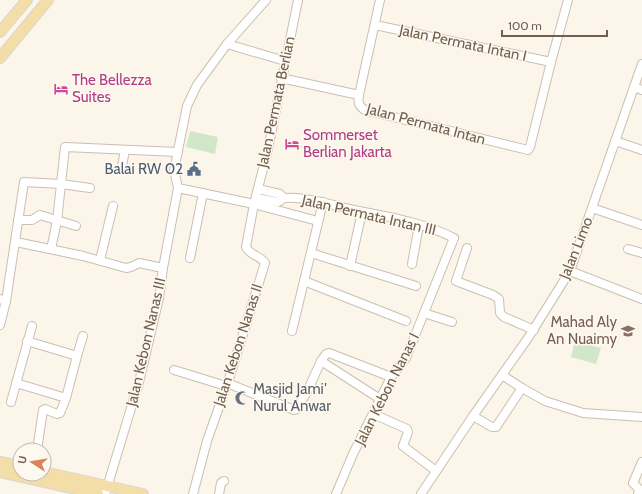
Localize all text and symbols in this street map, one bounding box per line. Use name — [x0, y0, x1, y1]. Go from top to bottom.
scale bar — [502, 12, 607, 38]
text: 100 m — [508, 18, 542, 33]
street label: Jalan Permata Intan I — [397, 20, 528, 65]
street label: Jalan Permata Berlian — [253, 35, 299, 170]
place label: The Bellezza Suites — [72, 71, 153, 106]
hotel icon: The Bellezza Suites — [53, 81, 69, 97]
street label: Jalan Permata Intan — [363, 99, 488, 149]
place label: Sommerset Berlian Jakarta — [303, 126, 393, 161]
hotel icon: Sommerset Berlian Jakarta — [284, 136, 300, 152]
place label: Balai RW 02 — [105, 160, 183, 178]
public building icon: Balai RW 02 — [186, 161, 202, 177]
street label: Jalan Permata Intan III — [299, 191, 438, 239]
street label: Jalan Limo — [555, 214, 597, 283]
street label: Jalan Kebon Nanas III — [122, 276, 170, 409]
street label: Jalan Kebon Nanas II — [209, 281, 266, 410]
place label: Mahad Aly An Nuaimy — [547, 313, 617, 348]
school or university icon: Mahad Aly An Nuaimy — [620, 323, 636, 339]
street label: Jalan Kebon Nanas I — [350, 330, 423, 449]
place label: Masjid Jami' Nurul Anwar — [253, 380, 331, 415]
mosque icon: Masjid Jami' Nurul Anwar — [234, 390, 250, 406]
north arrow — [12, 442, 52, 482]
text: U — [15, 455, 30, 465]

